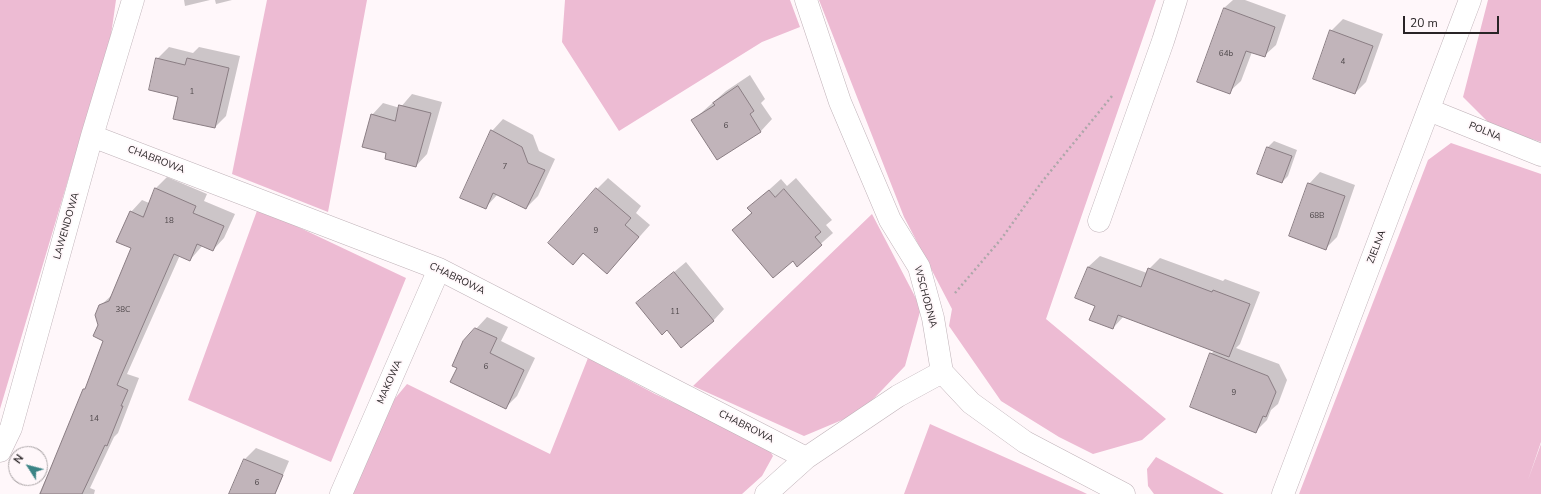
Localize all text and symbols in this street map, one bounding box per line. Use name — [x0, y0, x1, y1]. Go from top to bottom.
scale bar — [1405, 8, 1501, 34]
text: 20 m — [1410, 15, 1438, 31]
house number: 64b — [1219, 49, 1233, 59]
house number: 4 — [1341, 57, 1345, 67]
house number: 1 — [190, 87, 194, 97]
street label: POLNA — [1467, 120, 1503, 144]
house number: 6 — [724, 121, 728, 131]
street label: CHABROWA — [126, 144, 186, 176]
house number: 7 — [503, 162, 507, 172]
street label: LAWENDOWA — [52, 191, 82, 261]
house number: 68B — [1309, 211, 1325, 221]
house number: 18 — [164, 216, 174, 226]
house number: 9 — [594, 226, 598, 236]
street label: ZIELNA — [1365, 229, 1389, 265]
street label: CHABROWA — [427, 260, 487, 298]
street label: WSCHODNIA — [911, 265, 939, 329]
house number: 38C — [116, 305, 130, 315]
house number: 11 — [670, 307, 680, 317]
street label: MAKOWA — [375, 358, 405, 406]
house number: 6 — [484, 362, 488, 372]
house number: 9 — [1232, 388, 1236, 398]
street label: CHABROWA — [716, 408, 776, 446]
house number: 14 — [89, 414, 99, 424]
north arrow — [8, 446, 48, 486]
text: N — [10, 452, 27, 467]
house number: 6 — [255, 478, 259, 488]

